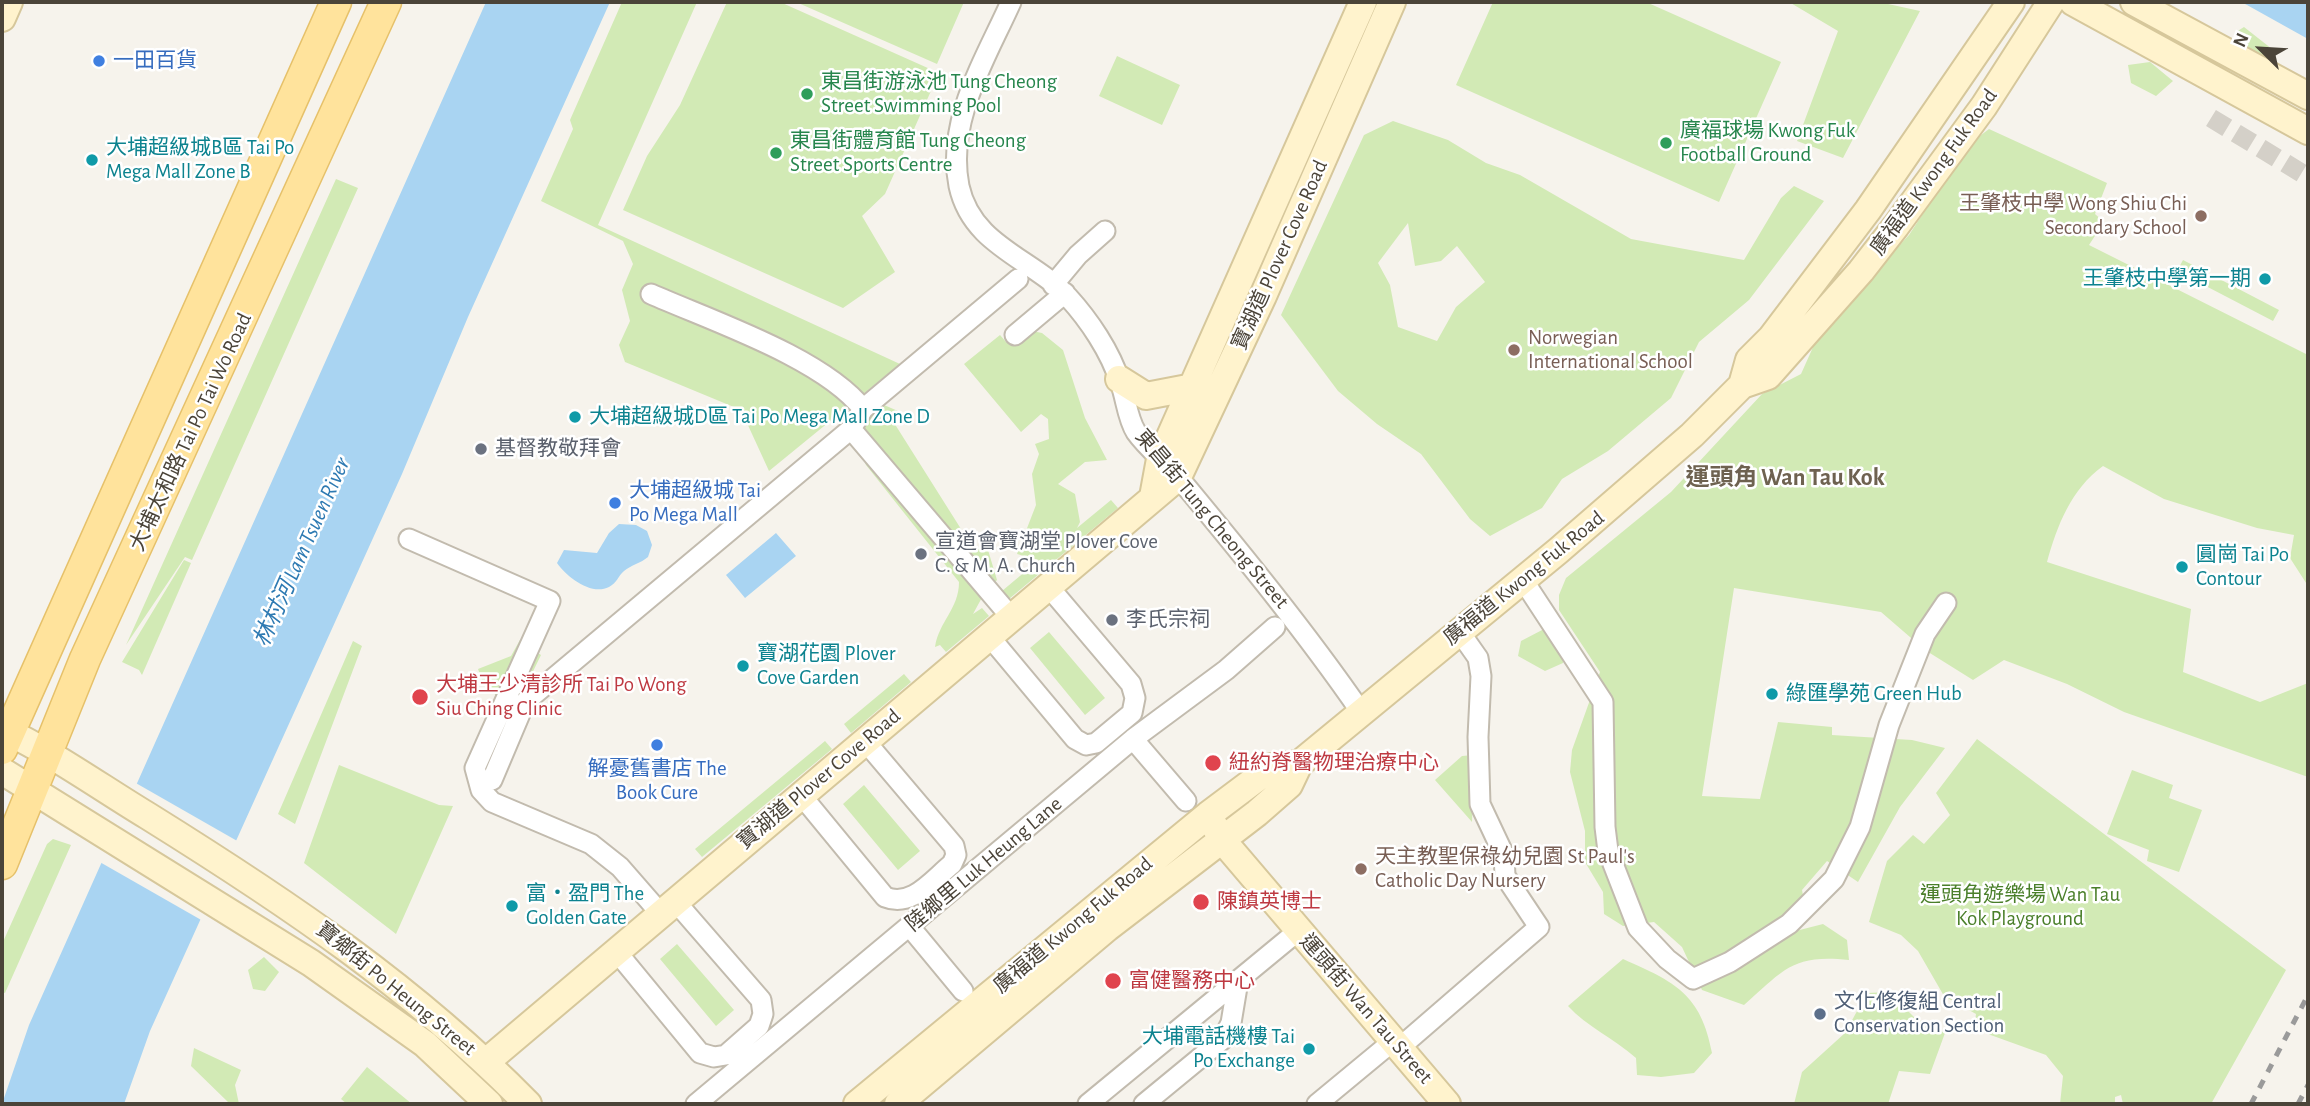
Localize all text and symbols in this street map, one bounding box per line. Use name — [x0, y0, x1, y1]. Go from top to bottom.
north arrow — [2226, 14, 2296, 84]
text: N — [2230, 30, 2253, 50]
place label: 一田百貨 — [113, 48, 197, 74]
marker: 一田百貨 — [91, 53, 107, 69]
place label: 東昌街游泳池 Tung Cheong Street Swimming Pool — [821, 69, 1057, 119]
street label: 廣福道 Kwong Fuk Road — [1865, 84, 2003, 260]
marker: 東昌街游泳池 Tung Cheong Street Swimming Pool — [799, 86, 815, 102]
place label: 廣福球場 Kwong Fuk Football Ground — [1680, 118, 1855, 168]
place label: 東昌街體育館 Tung Cheong Street Sports Centre — [790, 128, 1026, 178]
place label: 大埔超級城B區 Tai Po Mega Mall Zone B — [106, 135, 294, 185]
marker: 廣福球場 Kwong Fuk Football Ground — [1658, 135, 1674, 151]
marker: 東昌街體育館 Tung Cheong Street Sports Centre — [768, 145, 784, 161]
marker: 大埔超級城B區 Tai Po Mega Mall Zone B — [84, 152, 100, 168]
street label: 寶湖道 Plover Cove Road — [1227, 156, 1333, 354]
place label: 王肇枝中學 Wong Shiu Chi Secondary School — [1959, 191, 2187, 241]
marker: 王肇枝中學 Wong Shiu Chi Secondary School — [2193, 208, 2209, 224]
place label: 王肇枝中學第一期 — [2083, 266, 2251, 292]
marker: 王肇枝中學第一期 — [2257, 271, 2273, 287]
street label: 大埔太和路 Tai Po Tai Wo Road — [125, 309, 257, 555]
place label: Norwegian International School — [1528, 325, 1693, 375]
marker: Norwegian International School — [1506, 342, 1522, 358]
place label: 大埔超級城D區 Tai Po Mega Mall Zone D — [589, 404, 930, 430]
marker: 大埔超級城D區 Tai Po Mega Mall Zone D — [567, 409, 583, 425]
street label: 東昌街 Tung Cheong Street — [1130, 424, 1294, 614]
place label: 基督教敬拜會 — [495, 436, 621, 462]
marker: 基督教敬拜會 — [473, 441, 489, 457]
water label: 林村河 Lam Tsuen River — [248, 453, 356, 651]
district label: 運頭角 Wan Tau Kok — [1685, 464, 1885, 492]
place label: 大埔超級城 Tai Po Mega Mall — [629, 478, 761, 528]
marker: 大埔超級城 Tai Po Mega Mall — [607, 495, 623, 511]
street label: 廣福道 Kwong Fuk Road — [1439, 505, 1609, 651]
place label: 宣道會寶湖堂 Plover Cove C. & M. A. Church — [935, 529, 1158, 579]
place label: 圓崗 Tai Po Contour — [2196, 542, 2289, 592]
marker: 宣道會寶湖堂 Plover Cove C. & M. A. Church — [913, 546, 929, 562]
marker: 圓崗 Tai Po Contour — [2174, 559, 2190, 575]
place label: 李氏宗祠 — [1126, 607, 1210, 633]
marker: 李氏宗祠 — [1104, 612, 1120, 628]
place label: 寶湖花園 Plover Cove Garden — [757, 641, 896, 691]
marker: 寶湖花園 Plover Cove Garden — [735, 658, 751, 674]
place label: 大埔王少清診所 Tai Po Wong Siu Ching Clinic — [436, 672, 686, 722]
place label: 綠匯學苑 Green Hub — [1786, 681, 1962, 707]
marker: 綠匯學苑 Green Hub — [1764, 686, 1780, 702]
marker: 大埔王少清診所 Tai Po Wong Siu Ching Clinic — [410, 687, 430, 707]
street label: 寶湖道 Plover Cove Road — [732, 703, 906, 855]
marker: 解憂舊書店 The Book Cure — [649, 737, 665, 753]
place label: 紐約脊醫物理治療中心 — [1229, 750, 1439, 776]
marker: 紐約脊醫物理治療中心 — [1203, 753, 1223, 773]
place label: 解憂舊書店 The Book Cure — [587, 756, 727, 806]
street label: 陸鄉里 Luk Heung Lane — [901, 791, 1067, 937]
place label: 天主教聖保祿幼兒園 St Paul's Catholic Day Nursery — [1375, 844, 1635, 894]
street label: 廣福道 Kwong Fuk Road — [988, 851, 1158, 999]
marker: 天主教聖保祿幼兒園 St Paul's Catholic Day Nursery — [1353, 861, 1369, 877]
place label: 富‧盈門 The Golden Gate — [526, 881, 644, 931]
park label: 運頭角遊樂場 Wan Tau Kok Playground — [1920, 882, 2120, 932]
place label: 陳鎮英博士 — [1217, 889, 1322, 915]
marker: 陳鎮英博士 — [1191, 892, 1211, 912]
marker: 富‧盈門 The Golden Gate — [504, 898, 520, 914]
street label: 寶鄉街 Po Heung Street — [311, 917, 481, 1061]
street label: 運頭街 Wan Tau Street — [1294, 929, 1438, 1089]
place label: 富健醫務中心 — [1129, 968, 1255, 994]
marker: 富健醫務中心 — [1103, 971, 1123, 991]
place label: 文化修復組 Central Conservation Section — [1834, 989, 2004, 1039]
marker: 文化修復組 Central Conservation Section — [1812, 1006, 1828, 1022]
place label: 大埔電話機樓 Tai Po Exchange — [1142, 1024, 1295, 1074]
marker: 大埔電話機樓 Tai Po Exchange — [1301, 1041, 1317, 1057]

